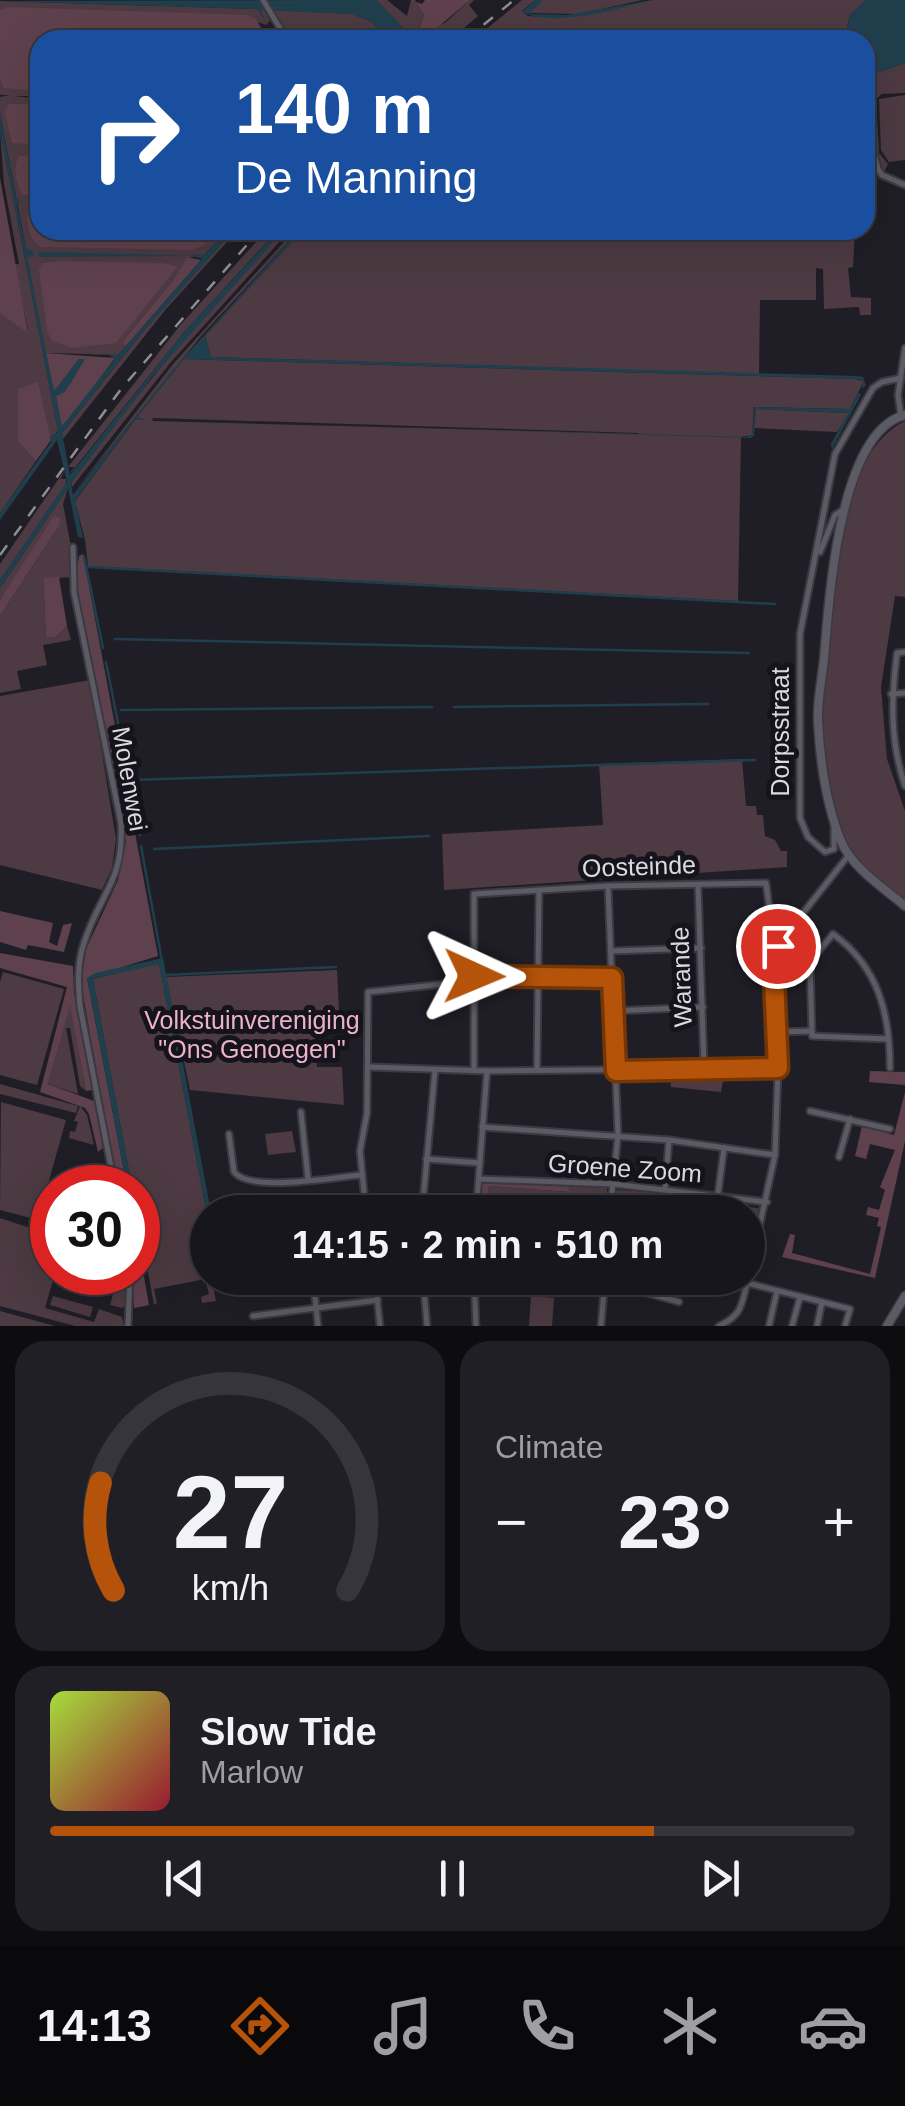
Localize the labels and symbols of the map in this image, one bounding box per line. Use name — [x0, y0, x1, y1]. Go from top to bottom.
street label: Dorpsstraat — [766, 667, 794, 797]
street label: Molenwei — [107, 725, 153, 833]
street label: Oosteinde — [582, 850, 696, 882]
pin — [736, 904, 821, 989]
position arrow — [422, 924, 526, 1028]
street label: Warande — [665, 926, 697, 1028]
park label: Volkstuinvereniging "Ons Genoegen" — [144, 1006, 360, 1063]
street label: Groene Zoom — [547, 1149, 703, 1187]
speed limit sign: 30 — [30, 1165, 160, 1295]

